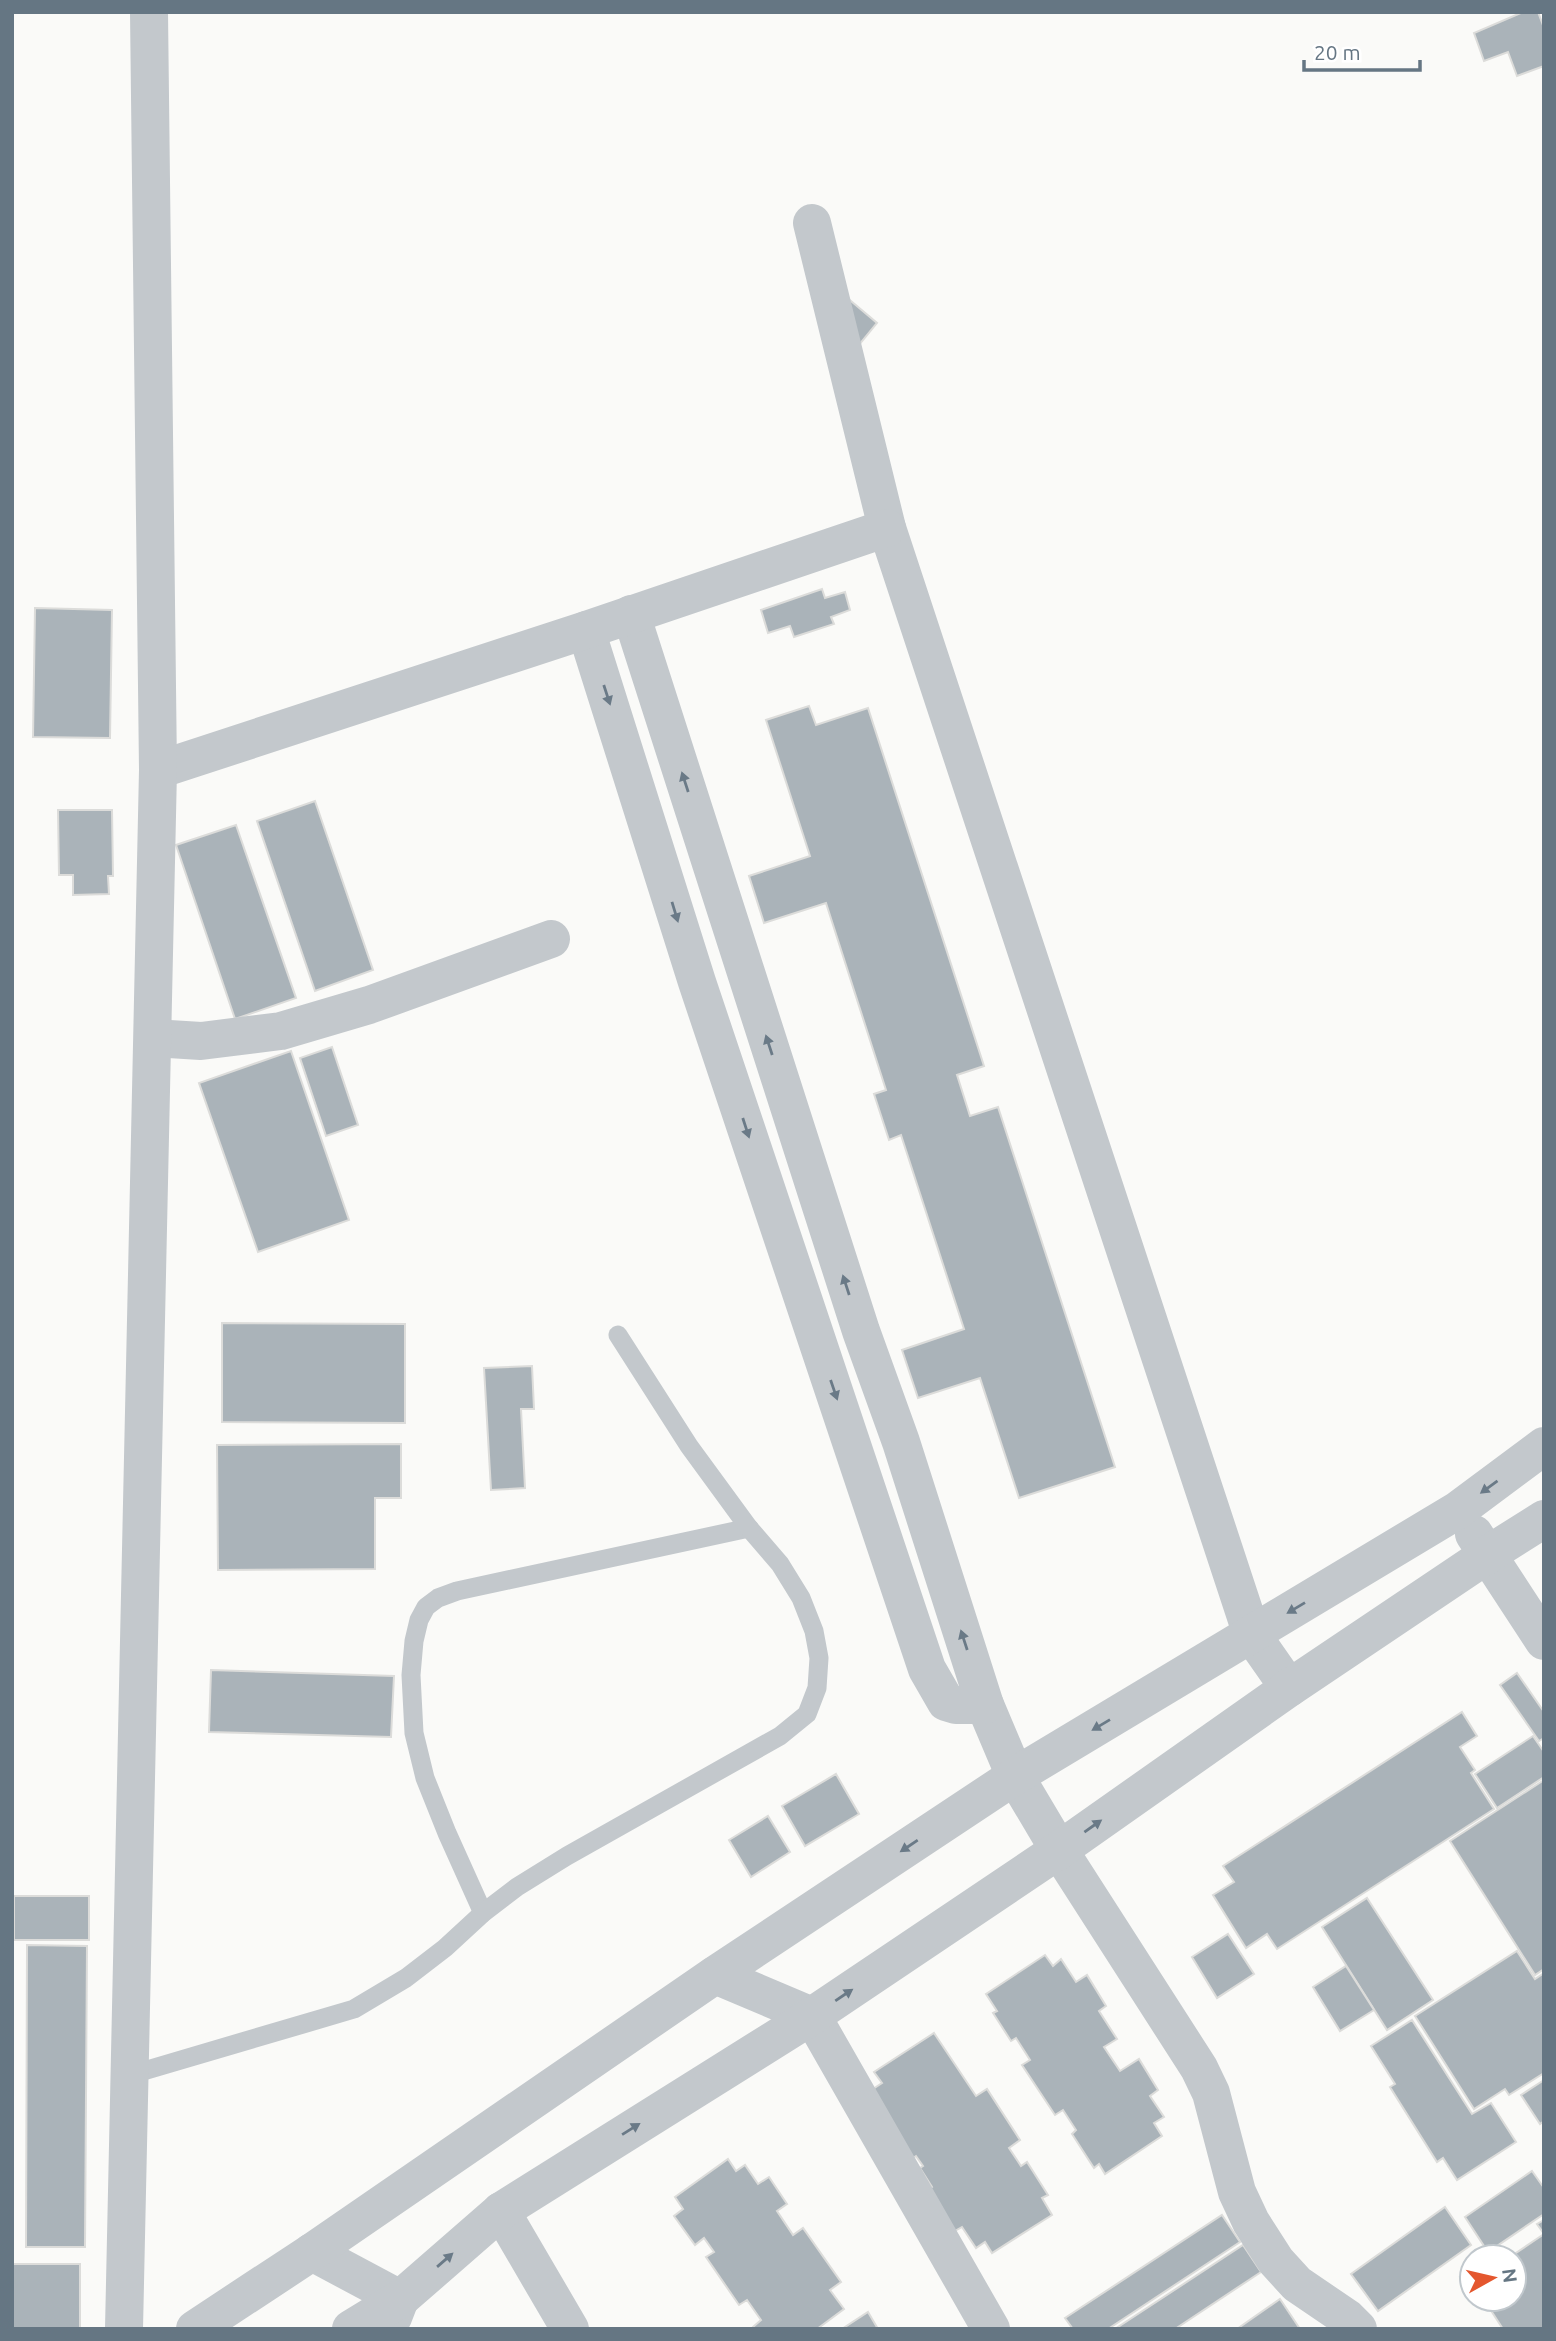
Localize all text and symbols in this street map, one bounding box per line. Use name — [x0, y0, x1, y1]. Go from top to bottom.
scale bar — [1304, 28, 1420, 72]
text: 20 m — [1314, 40, 1361, 64]
one-way arrow — [602, 684, 612, 705]
one-way arrow — [679, 771, 689, 792]
one-way arrow — [670, 901, 681, 922]
one-way arrow — [763, 1035, 774, 1056]
one-way arrow — [741, 1117, 751, 1138]
one-way arrow — [841, 1274, 851, 1295]
one-way arrow — [829, 1380, 840, 1401]
one-way arrow — [1480, 1480, 1498, 1494]
one-way arrow — [1287, 1601, 1306, 1614]
one-way arrow — [959, 1630, 969, 1651]
one-way arrow — [1091, 1718, 1110, 1731]
one-way arrow — [1084, 1819, 1102, 1833]
one-way arrow — [899, 1840, 919, 1853]
one-way arrow — [835, 1988, 853, 2002]
one-way arrow — [622, 2123, 641, 2136]
north arrow — [1458, 2243, 1528, 2313]
one-way arrow — [437, 2253, 454, 2268]
text: N — [1498, 2267, 1522, 2284]

